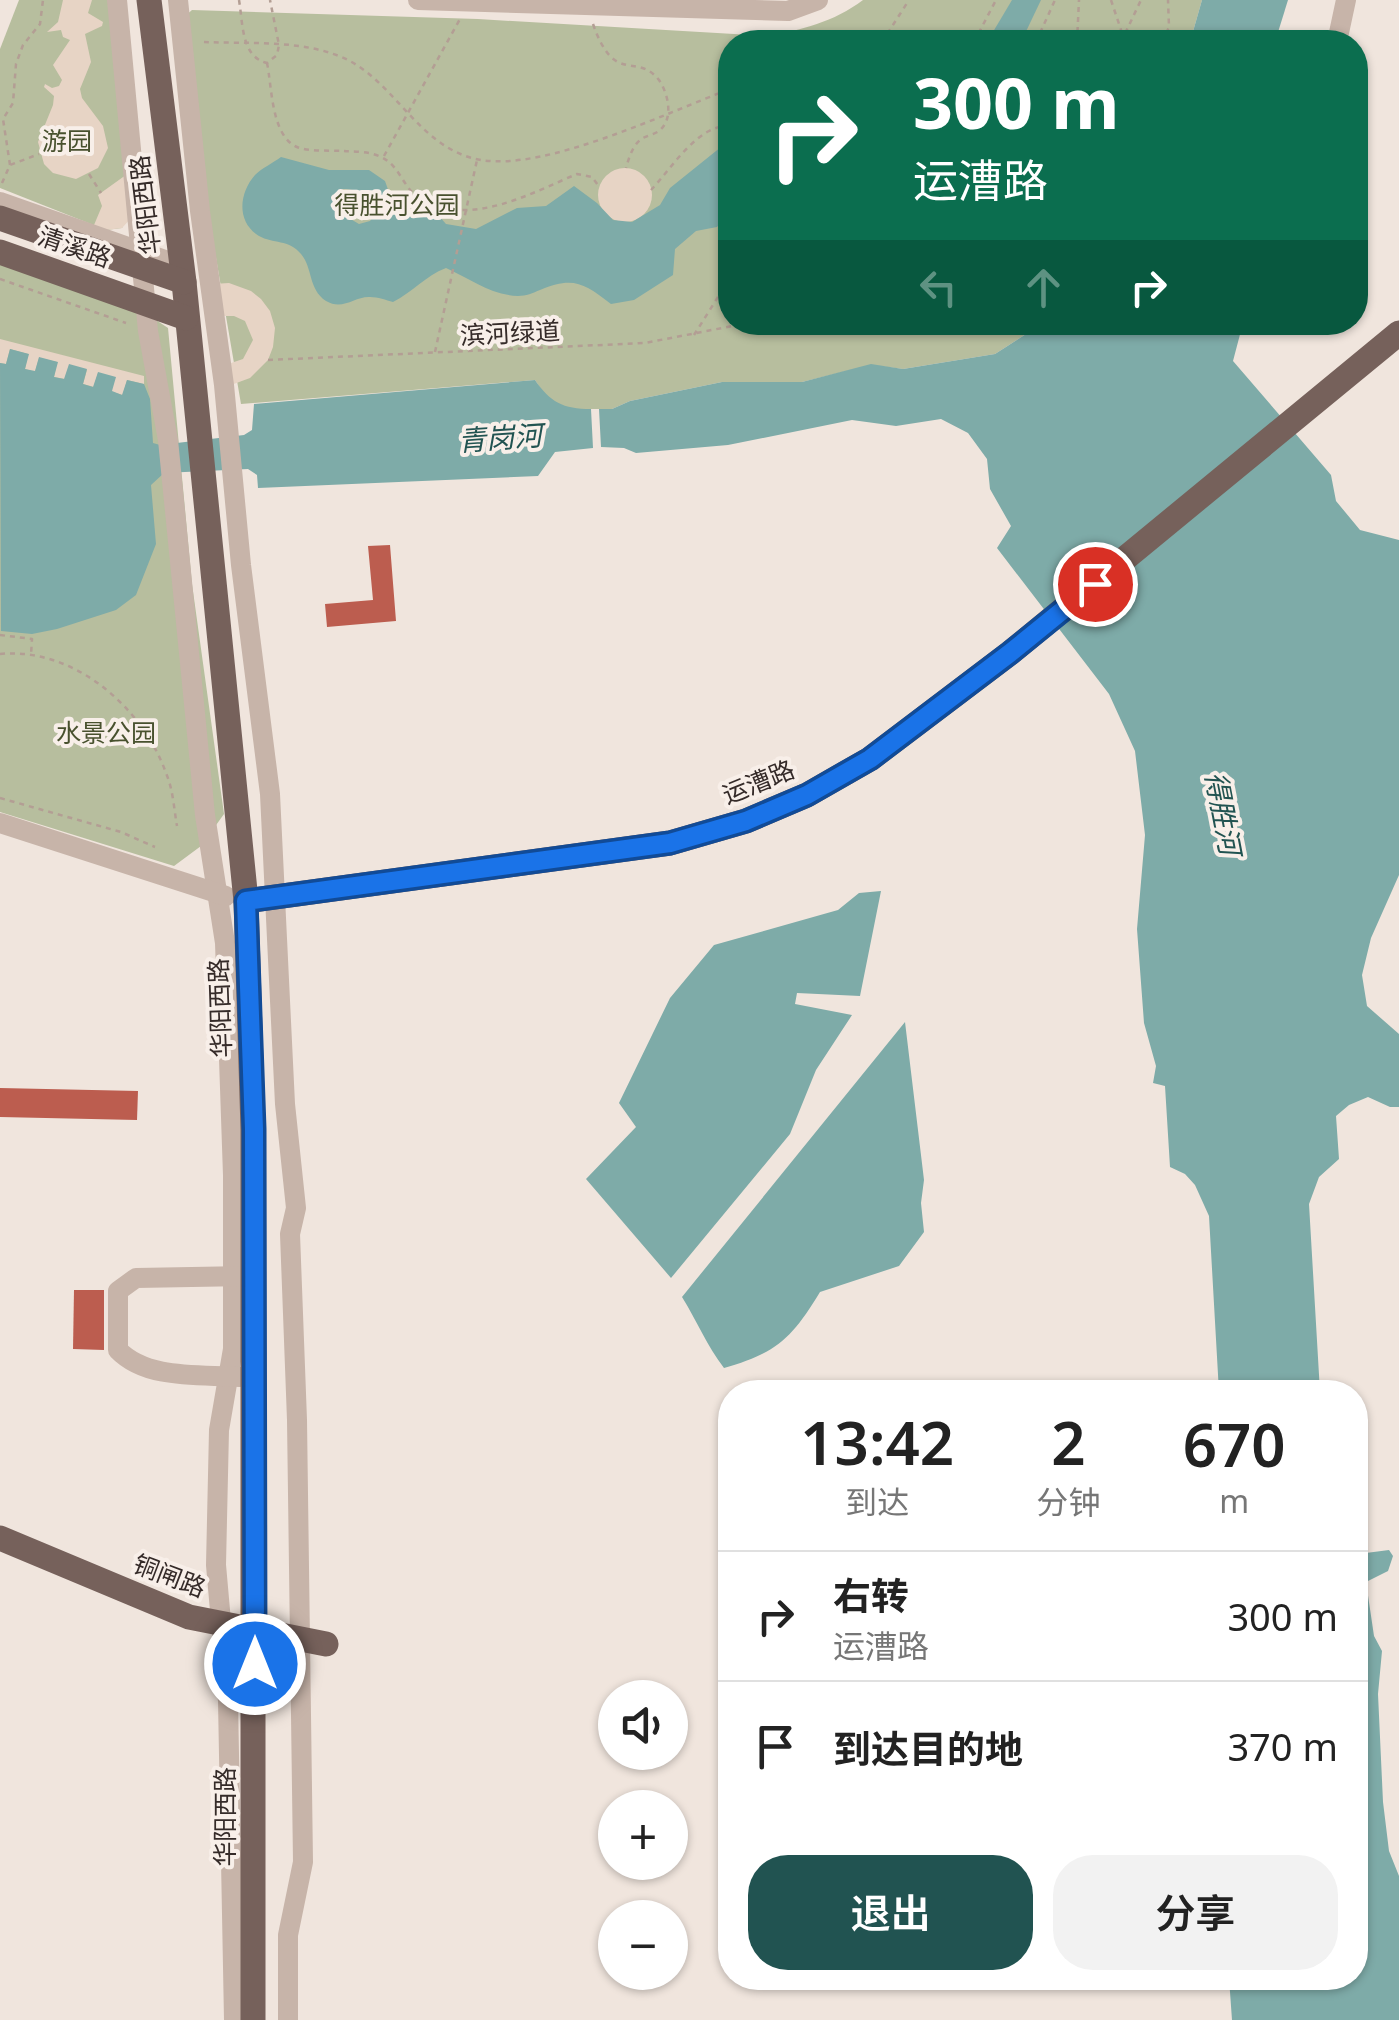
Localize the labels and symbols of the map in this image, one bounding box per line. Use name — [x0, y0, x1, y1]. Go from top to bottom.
park label: 游园 — [42, 123, 92, 157]
street label: 华阳西路 — [121, 153, 167, 257]
park label: 得胜河公园 — [334, 187, 460, 221]
street label: 清溪路 — [34, 218, 116, 274]
street label: 滨河绿道 — [459, 312, 561, 352]
water label: 青岗河 — [457, 415, 548, 459]
pin — [1053, 542, 1138, 627]
park label: 水景公园 — [56, 715, 156, 749]
street label: 运漕路 — [717, 751, 799, 811]
water label: 得胜河 — [1197, 768, 1252, 863]
street label: 华阳西路 — [200, 957, 238, 1059]
street label: 铜闸路 — [129, 1546, 211, 1604]
position arrow — [203, 1612, 307, 1716]
street label: 华阳西路 — [207, 1767, 241, 1867]

